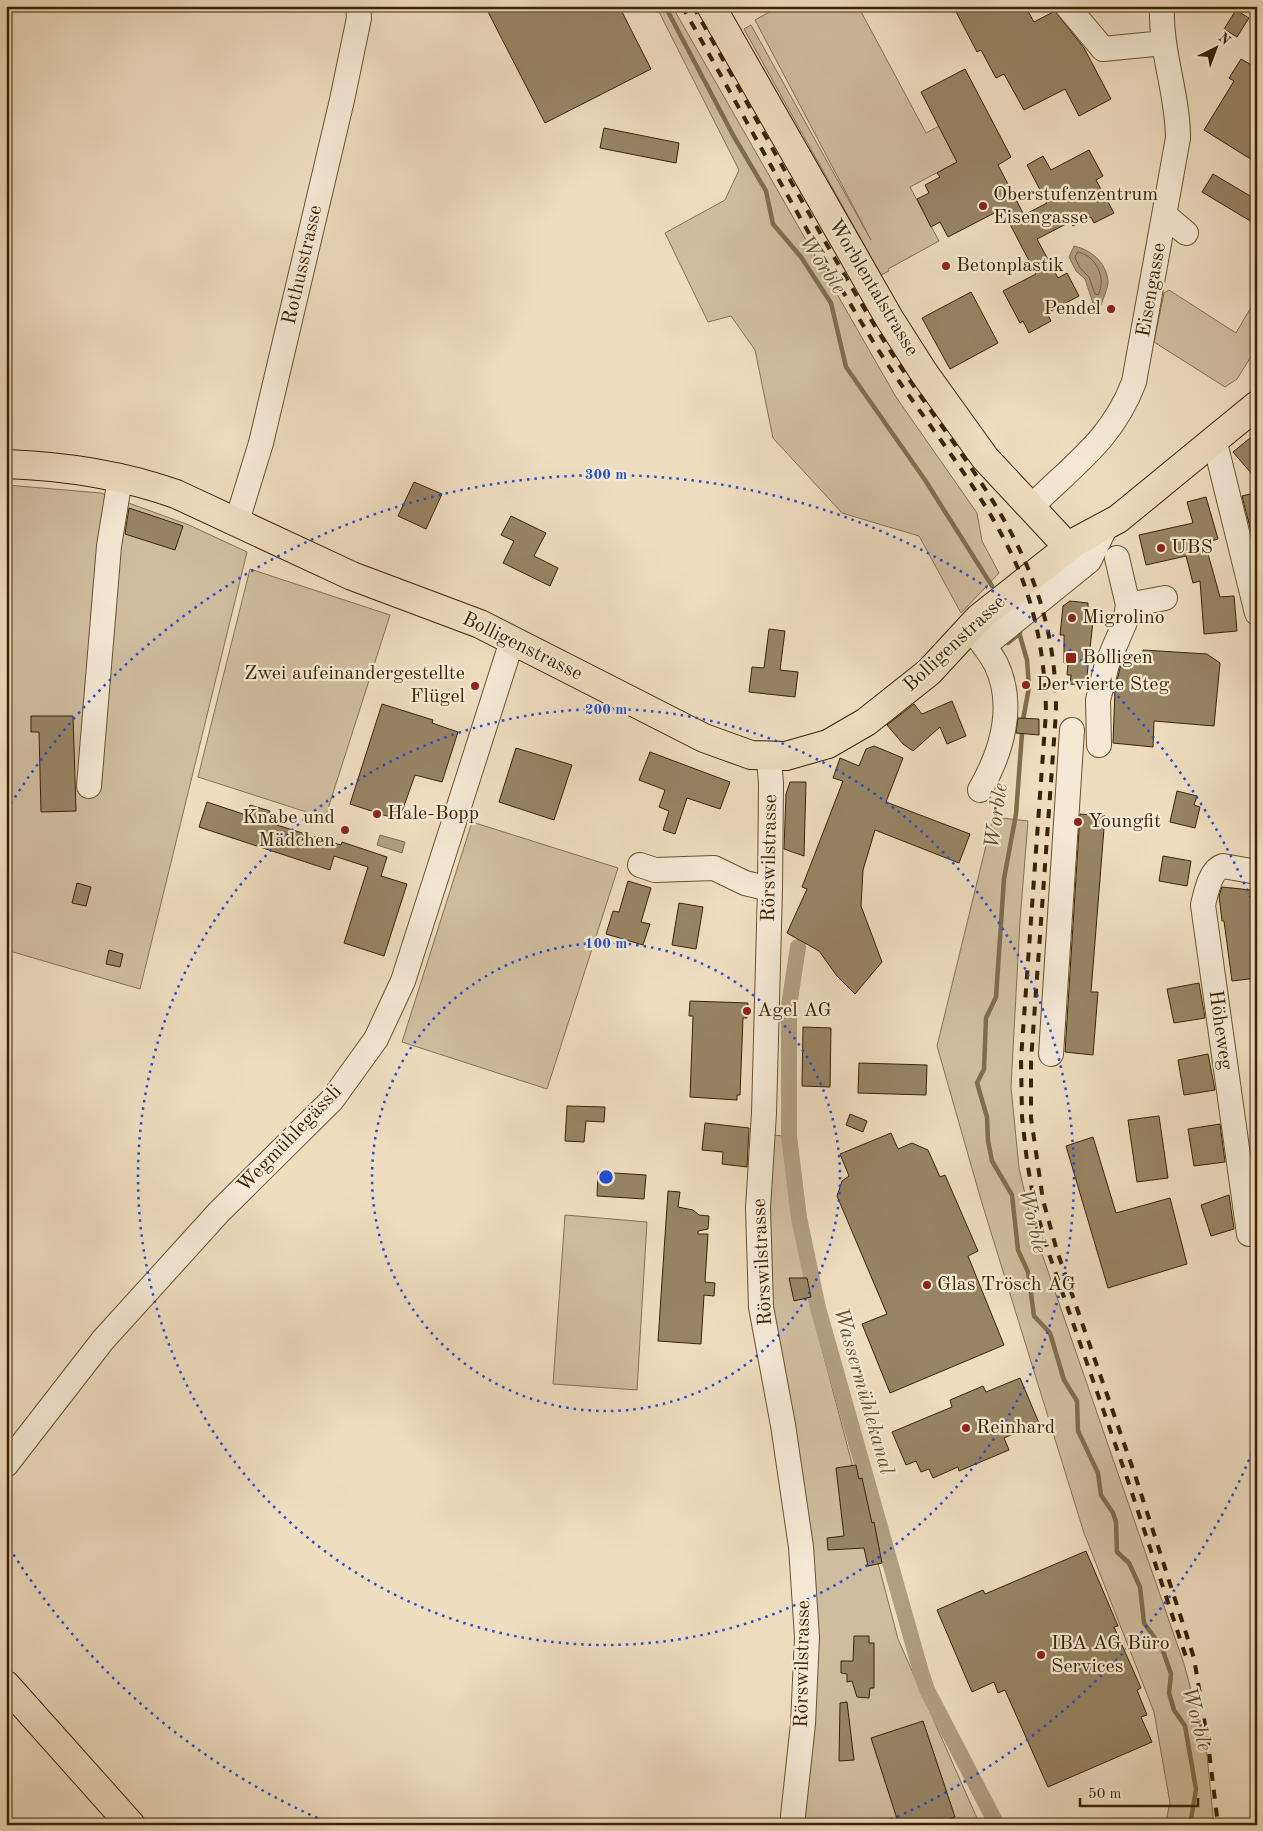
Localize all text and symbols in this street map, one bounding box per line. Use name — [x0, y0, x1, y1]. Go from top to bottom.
north arrow — [1190, 22, 1240, 72]
text: N — [1215, 30, 1233, 48]
place label: Oberstufenzentrum Eisengasse — [993, 185, 1158, 228]
marker: Oberstufenzentrum Eisengasse — [977, 200, 989, 212]
street label: Rothusstrasse — [280, 203, 326, 327]
street label: Worblentalstrasse — [824, 216, 922, 360]
water label: Worble — [795, 232, 849, 298]
street label: Eisengasse — [1134, 241, 1170, 339]
place label: Betonplastik — [956, 256, 1064, 276]
marker: Betonplastik — [940, 260, 952, 272]
place label: Pendel — [1043, 299, 1101, 319]
marker: Pendel — [1105, 303, 1117, 315]
text: 300 m — [585, 468, 627, 483]
place label: UBS — [1171, 538, 1213, 558]
marker: UBS — [1155, 542, 1167, 554]
street label: Bolligenstrasse — [900, 592, 1010, 696]
place label: Migrolino — [1082, 608, 1165, 628]
street label: Bolligenstrasse — [459, 609, 585, 685]
marker: Migrolino — [1066, 612, 1078, 624]
place label: Bolligen — [1082, 648, 1153, 668]
marker: Bolligen — [1064, 651, 1078, 665]
place label: Zwei aufeinandergestellte Flügel — [244, 664, 465, 707]
place label: Der vierte Steg — [1036, 675, 1169, 695]
marker: Der vierte Steg — [1020, 679, 1032, 691]
marker: Zwei aufeinandergestellte Flügel — [469, 680, 481, 692]
text: 200 m — [585, 703, 627, 718]
water label: Worble — [982, 782, 1012, 850]
street label: Rörswilstrasse — [759, 794, 781, 922]
place label: Hale-Bopp — [387, 804, 479, 824]
place label: Knabe und Mädchen — [242, 808, 335, 851]
marker: Hale-Bopp — [371, 808, 383, 820]
place label: Youngfit — [1088, 812, 1161, 832]
marker: Youngfit — [1072, 816, 1084, 828]
marker: Knabe und Mädchen — [339, 824, 351, 836]
text: 100 m — [585, 937, 627, 952]
street label: Höheweg — [1205, 989, 1236, 1071]
place label: Agel AG — [757, 1001, 832, 1021]
marker: Agel AG — [741, 1005, 753, 1017]
street label: Wegmühlegässli — [234, 1082, 346, 1196]
centre of rings — [597, 1168, 615, 1186]
water label: Worble — [1014, 1186, 1050, 1256]
street label: Rörswilstrasse — [750, 1198, 776, 1326]
place label: Glas Trösch AG — [937, 1275, 1076, 1295]
marker: Glas Trösch AG — [921, 1279, 933, 1291]
water label: Wassermühlekanal — [829, 1305, 897, 1477]
place label: Reinhard — [976, 1418, 1055, 1438]
marker: Reinhard — [960, 1422, 972, 1434]
street label: Rörswilstrasse — [792, 1600, 814, 1728]
place label: IBA AG Büro Services — [1051, 1634, 1170, 1677]
marker: IBA AG Büro Services — [1035, 1649, 1047, 1661]
water label: Worble — [1177, 1684, 1215, 1754]
scale bar — [1080, 1776, 1198, 1808]
text: 50 m — [1088, 1787, 1122, 1802]

